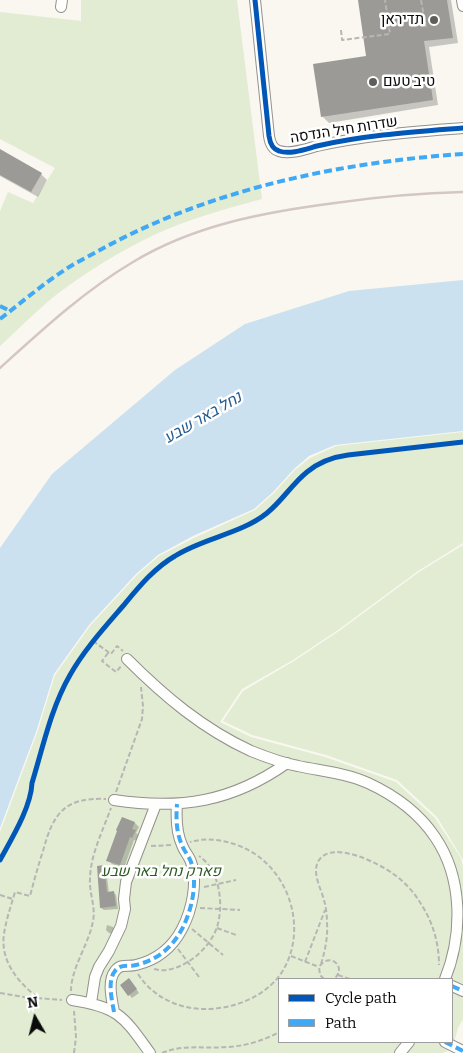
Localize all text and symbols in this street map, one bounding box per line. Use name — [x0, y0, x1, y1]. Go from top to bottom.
place label: תדיראן — [381, 11, 424, 29]
marker: תדיראן — [428, 14, 440, 26]
place label: טיב טעם — [383, 73, 435, 91]
marker: טיב טעם — [367, 76, 379, 88]
street label: שדרות חיל הנדסה — [289, 113, 399, 147]
water label: נחל באר שבע — [161, 388, 245, 448]
park label: פארק נחל באר שבע — [101, 863, 221, 881]
legend — [278, 978, 453, 1043]
text: Cycle path — [325, 989, 397, 1007]
north arrow — [10, 993, 60, 1043]
text: N — [26, 993, 39, 1012]
text: Path — [325, 1014, 356, 1032]

